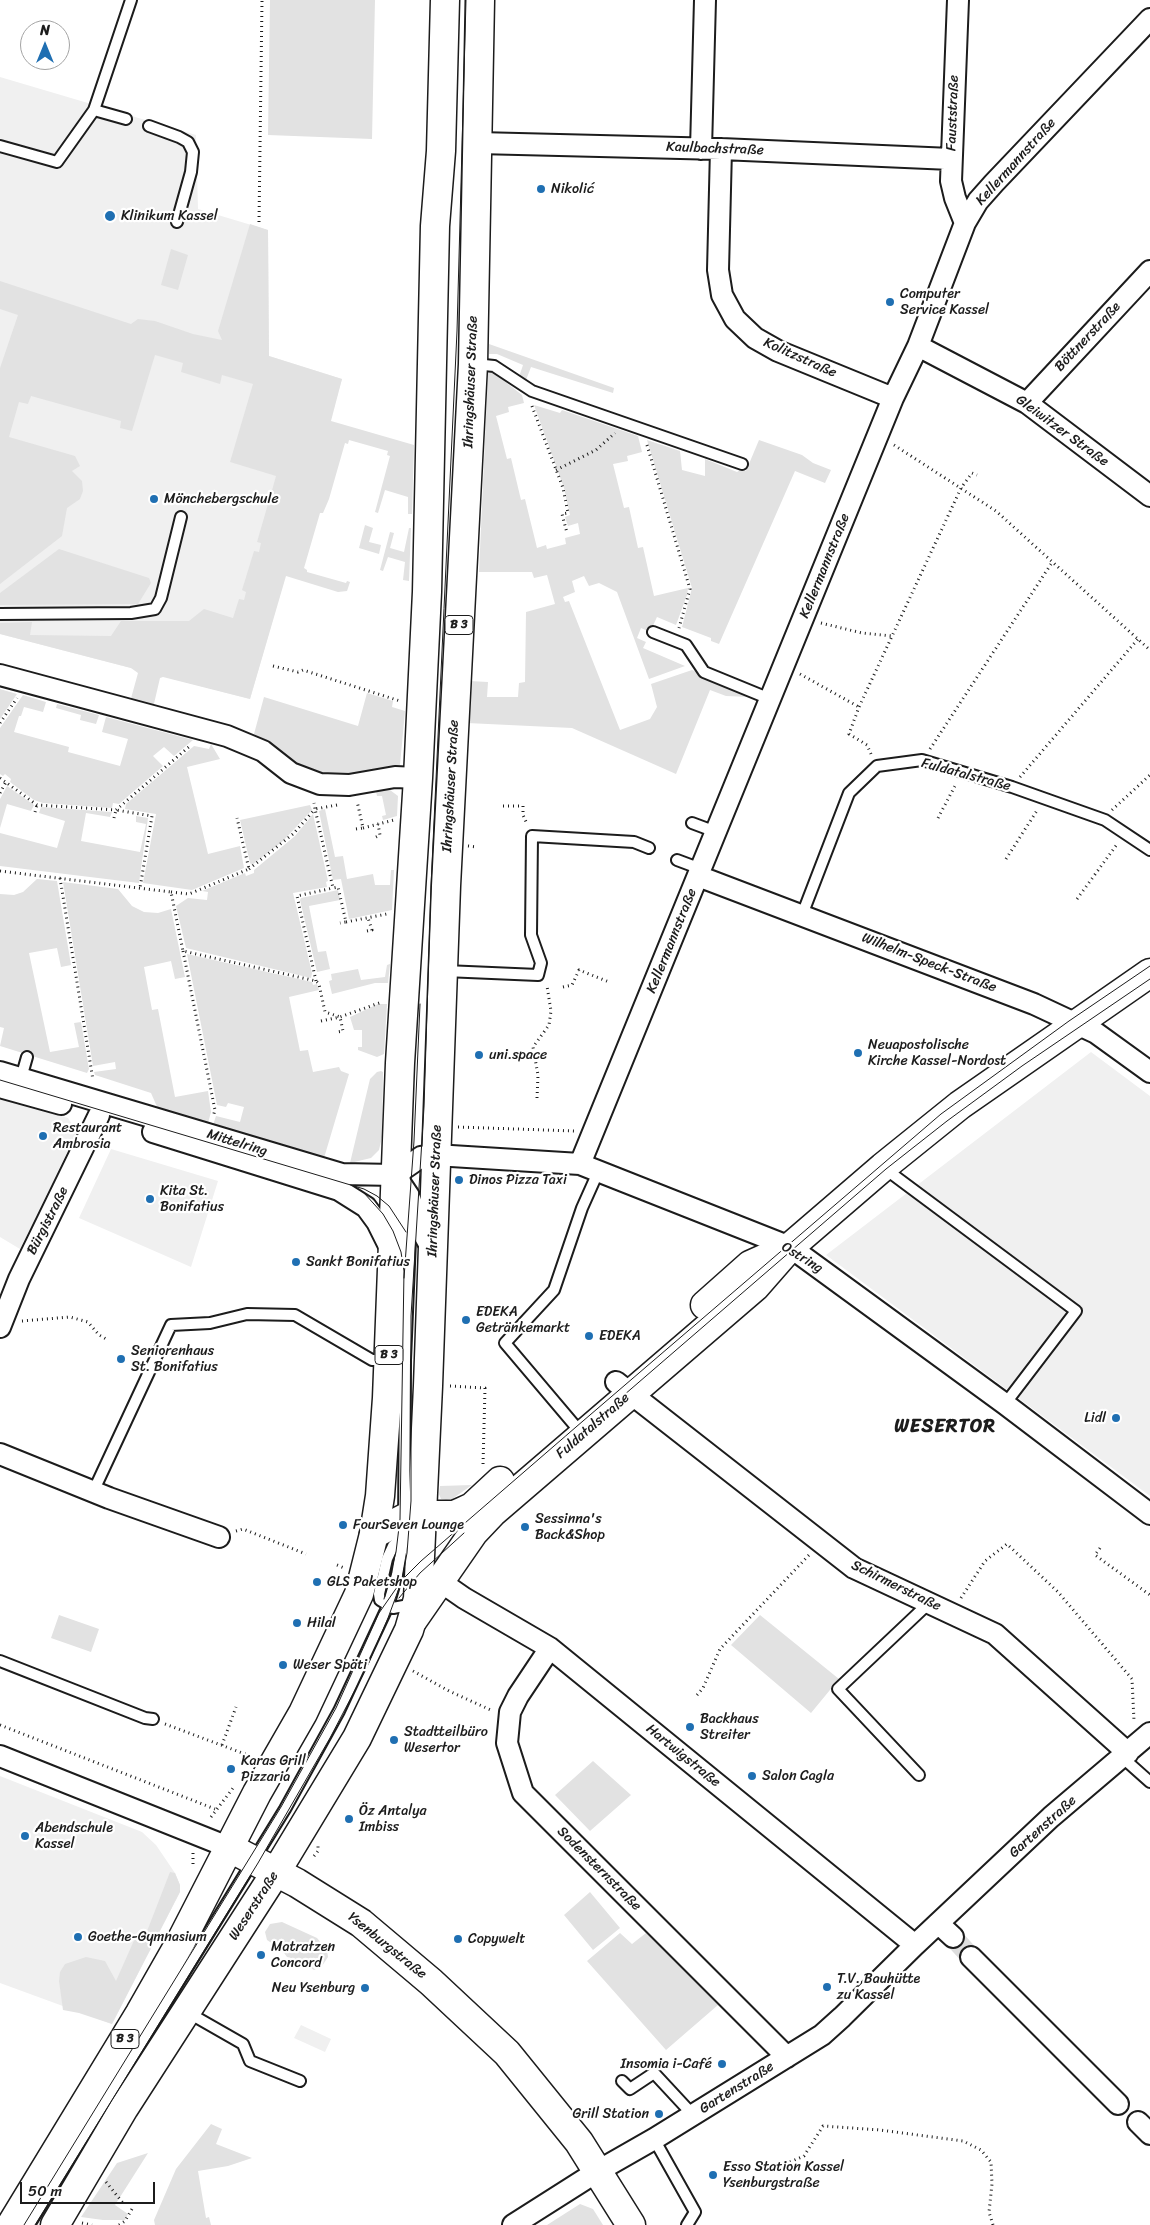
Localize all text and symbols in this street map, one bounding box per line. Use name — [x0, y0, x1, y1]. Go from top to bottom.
text: N — [40, 18, 50, 43]
north arrow — [20, 20, 70, 70]
street label: Fauststraße — [943, 75, 963, 151]
street label: Kellermannstraße — [972, 115, 1060, 209]
street label: Kaulbachstraße — [666, 139, 764, 159]
place label: Nikolić — [551, 181, 594, 197]
marker: Nikolić — [535, 183, 547, 195]
place label: Klinikum Kassel — [121, 208, 218, 224]
marker: Klinikum Kassel — [103, 209, 117, 223]
place label: Computer Service Kassel — [900, 286, 989, 318]
marker: Computer Service Kassel — [884, 296, 896, 308]
street label: Böttnerstraße — [1051, 299, 1125, 375]
street label: Ihringshäuser Straße — [460, 315, 482, 449]
street label: Kolitzstraße — [761, 334, 839, 382]
street label: Gleiwitzer Straße — [1012, 392, 1112, 470]
place label: Mönchebergschule — [164, 491, 279, 507]
marker: Mönchebergschule — [148, 493, 160, 505]
street label: Kellermannstraße — [796, 511, 854, 621]
road number: B 3 — [445, 616, 473, 634]
street label: Ihringshäuser Straße — [439, 719, 463, 853]
street label: Fuldatalstraße — [919, 755, 1013, 795]
street label: Kellermannstraße — [643, 886, 701, 996]
street label: Wilhelm-Speck-Straße — [859, 930, 999, 996]
place label: Neuapostolische Kirche Kassel-Nordost — [868, 1037, 1006, 1070]
place label: uni.space — [489, 1047, 547, 1063]
marker: Neuapostolische Kirche Kassel-Nordost — [852, 1047, 864, 1059]
marker: uni.space — [473, 1049, 485, 1061]
place label: Restaurant Ambrosia — [53, 1120, 122, 1152]
street label: Ihringshäuser Straße — [424, 1124, 446, 1258]
street label: Mittelring — [205, 1126, 269, 1160]
marker: Restaurant Ambrosia — [37, 1130, 49, 1142]
place label: Dinos Pizza Taxi — [469, 1172, 567, 1188]
marker: Dinos Pizza Taxi — [453, 1174, 465, 1186]
place label: Kita St. Bonifatius — [160, 1183, 224, 1216]
street label: Bürgistraße — [24, 1184, 72, 1258]
marker: Kita St. Bonifatius — [144, 1193, 156, 1205]
street label: Ostring — [778, 1239, 826, 1277]
place label: Sankt Bonifatius — [306, 1254, 410, 1270]
marker: Sankt Bonifatius — [290, 1256, 302, 1268]
place label: EDEKA Getränkemarkt — [476, 1304, 570, 1336]
marker: EDEKA Getränkemarkt — [460, 1314, 472, 1326]
place label: EDEKA — [599, 1328, 641, 1344]
marker: EDEKA — [583, 1330, 595, 1342]
place label: Seniorenhaus St. Bonifatius — [131, 1343, 218, 1375]
road number: B 3 — [375, 1346, 403, 1364]
marker: Seniorenhaus St. Bonifatius — [115, 1353, 127, 1365]
street label: Fuldatalstraße — [553, 1390, 633, 1462]
place label: Lidl — [1084, 1410, 1106, 1426]
marker: Lidl — [1110, 1412, 1122, 1424]
district label: WESERTOR — [893, 1416, 997, 1438]
place label: Sessinna's Back&Shop — [535, 1511, 605, 1544]
place label: FourSeven Lounge — [353, 1517, 464, 1533]
marker: FourSeven Lounge — [337, 1519, 349, 1531]
marker: Sessinna's Back&Shop — [519, 1521, 531, 1533]
street label: Schirmerstraße — [848, 1557, 944, 1615]
place label: GLS Paketshop — [327, 1574, 417, 1590]
marker: GLS Paketshop — [311, 1576, 323, 1588]
place label: Hilal — [307, 1615, 336, 1631]
marker: Hilal — [291, 1617, 303, 1629]
place label: Weser Späti — [293, 1657, 367, 1673]
marker: Weser Späti — [277, 1659, 289, 1671]
place label: Backhaus Streiter — [700, 1711, 759, 1744]
street label: Hartwigstraße — [642, 1721, 724, 1791]
marker: Backhaus Streiter — [684, 1721, 696, 1733]
place label: Stadtteilbüro Wesertor — [404, 1724, 488, 1756]
marker: Stadtteilbüro Wesertor — [388, 1734, 400, 1746]
place label: Karas Grill Pizzaria — [241, 1753, 306, 1785]
marker: Karas Grill Pizzaria — [225, 1763, 237, 1775]
place label: Salon Cagla — [762, 1768, 834, 1784]
marker: Salon Cagla — [746, 1770, 758, 1782]
street label: Gartenstraße — [1006, 1792, 1080, 1862]
place label: Öz Antalya Imbiss — [359, 1803, 427, 1835]
marker: Öz Antalya Imbiss — [343, 1813, 355, 1825]
place label: Abendschule Kassel — [35, 1820, 113, 1852]
street label: Sodensternstraße — [553, 1823, 645, 1915]
marker: Abendschule Kassel — [19, 1830, 31, 1842]
street label: Weserstraße — [225, 1868, 283, 1944]
street label: Ysenburgstraße — [344, 1909, 430, 1983]
place label: Goethe-Gymnasium — [88, 1929, 207, 1945]
marker: Goethe-Gymnasium — [72, 1931, 84, 1943]
place label: Copywelt — [468, 1931, 525, 1947]
marker: Copywelt — [452, 1933, 464, 1945]
place label: Matratzen Concord — [271, 1939, 335, 1971]
marker: Matratzen Concord — [255, 1949, 267, 1961]
place label: T.V. Bauhütte zu Kassel — [837, 1971, 920, 2004]
place label: Neu Ysenburg — [272, 1980, 355, 1996]
marker: T.V. Bauhütte zu Kassel — [821, 1981, 833, 1993]
marker: Neu Ysenburg — [359, 1982, 371, 1994]
road number: B 3 — [111, 2030, 139, 2048]
place label: Insomia i-Café — [621, 2056, 712, 2072]
street label: Gartenstraße — [697, 2058, 777, 2118]
marker: Insomia i-Café — [716, 2058, 728, 2070]
place label: Grill Station — [573, 2106, 649, 2122]
marker: Grill Station — [653, 2108, 665, 2120]
place label: Esso Station Kassel Ysenburgstraße — [723, 2159, 844, 2192]
marker: Esso Station Kassel Ysenburgstraße — [707, 2169, 719, 2181]
scale bar — [22, 2172, 158, 2204]
text: 50 m — [28, 2178, 62, 2204]

